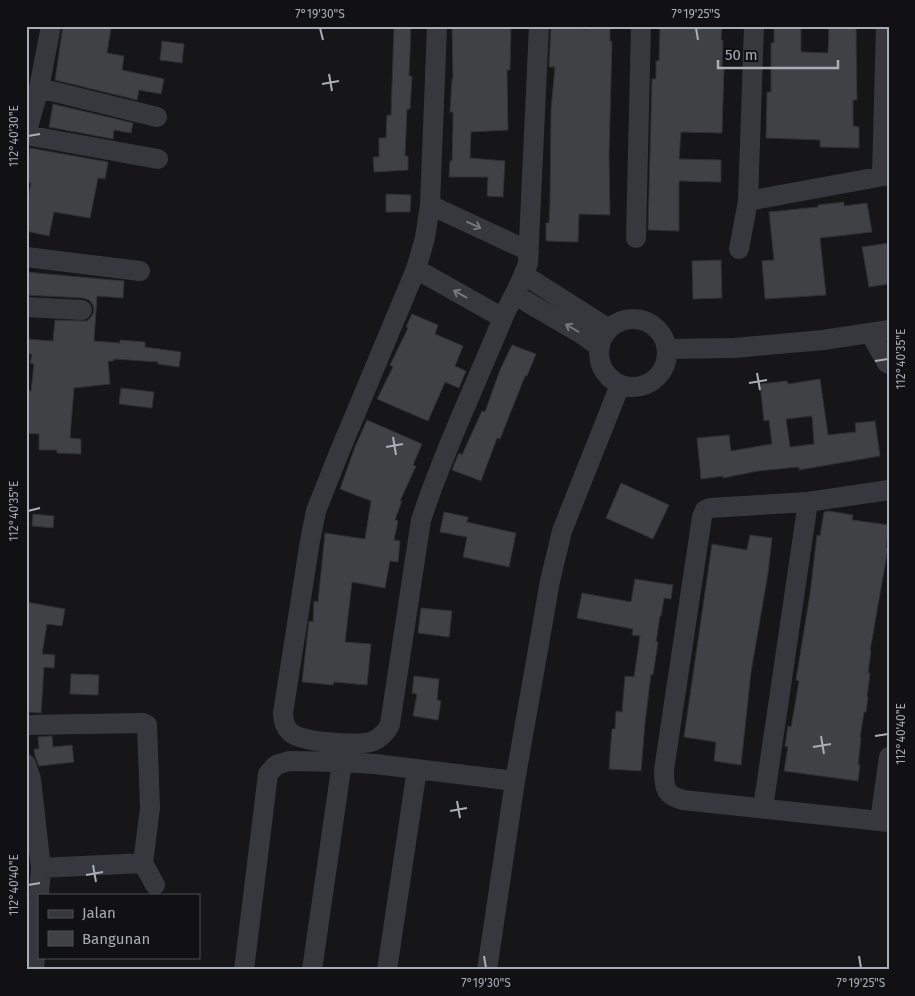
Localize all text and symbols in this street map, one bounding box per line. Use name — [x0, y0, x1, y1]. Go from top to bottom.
text: 7°19'30"S — [295, 7, 345, 21]
text: 7°19'25"S — [672, 7, 721, 21]
scale bar — [718, 38, 838, 70]
text: 50 m — [725, 46, 758, 64]
text: 112°40'30"E — [7, 105, 21, 167]
one-way arrow — [467, 221, 482, 231]
one-way arrow — [453, 289, 468, 298]
one-way arrow — [565, 323, 579, 333]
text: 112°40'35"E — [894, 329, 908, 389]
text: 112°40'35"E — [7, 481, 21, 541]
text: 112°40'40"E — [894, 703, 908, 765]
text: 112°40'40"E — [7, 854, 21, 916]
legend — [38, 894, 200, 958]
text: Jalan — [82, 904, 116, 922]
text: Bangunan — [82, 930, 150, 948]
text: 7°19'30"S — [461, 976, 511, 990]
text: 7°19'25"S — [837, 976, 886, 990]

